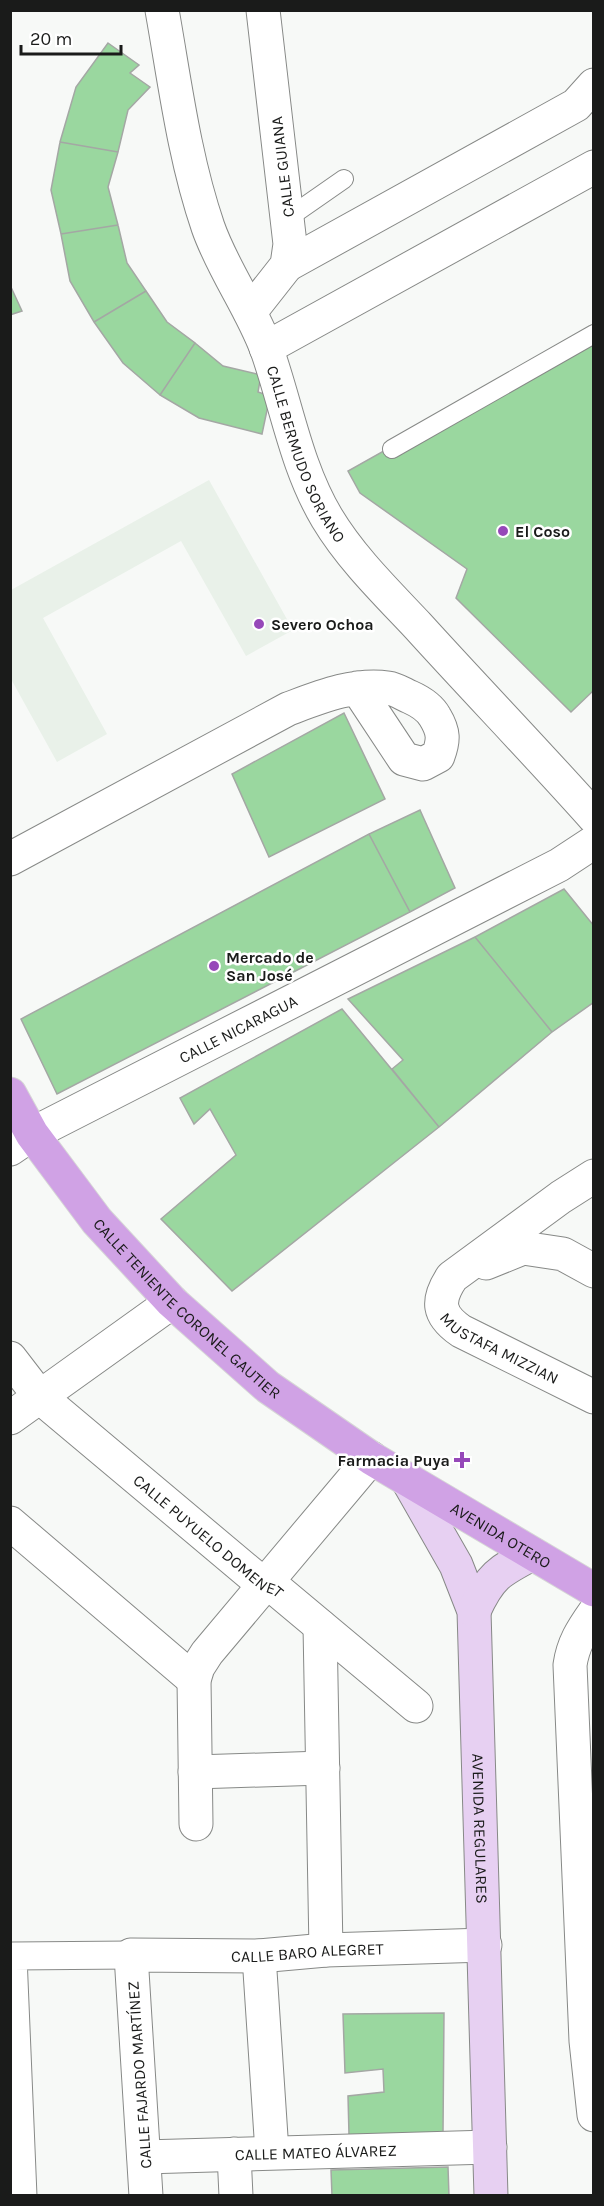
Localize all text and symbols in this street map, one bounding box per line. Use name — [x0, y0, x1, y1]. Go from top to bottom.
scale bar — [21, 18, 122, 56]
text: 20 m — [30, 28, 72, 50]
street label: CALLE GUIANA — [267, 116, 298, 218]
street label: CALLE BERMUDO SORIANO — [263, 363, 349, 546]
place label: El Coso — [515, 522, 570, 541]
marker: El Coso — [496, 524, 510, 538]
place label: Severo Ochoa — [271, 615, 374, 634]
marker: Severo Ochoa — [252, 617, 266, 631]
place label: Mercado de San José — [226, 948, 314, 985]
marker: Mercado de San José — [207, 959, 221, 973]
street label: CALLE NICARAGUA — [176, 991, 301, 1067]
street label: CALLE TENIENTE CORONEL GAUTIER — [89, 1214, 284, 1403]
street label: MUSTAFA MIZZIAN — [436, 1308, 562, 1388]
place label: Farmacia Puya — [338, 1451, 450, 1470]
marker: Farmacia Puya — [455, 1453, 469, 1467]
street label: CALLE PUYUELO DOMENET — [129, 1471, 287, 1601]
street label: AVENIDA OTERO — [447, 1498, 554, 1572]
street label: AVENIDA REGULARES — [468, 1753, 492, 1904]
street label: CALLE BARO ALEGRET — [231, 1939, 384, 1966]
street label: CALLE FAJARDO MARTÍNEZ — [123, 1981, 156, 2169]
street label: CALLE MATEO ÁLVAREZ — [235, 2141, 397, 2164]

